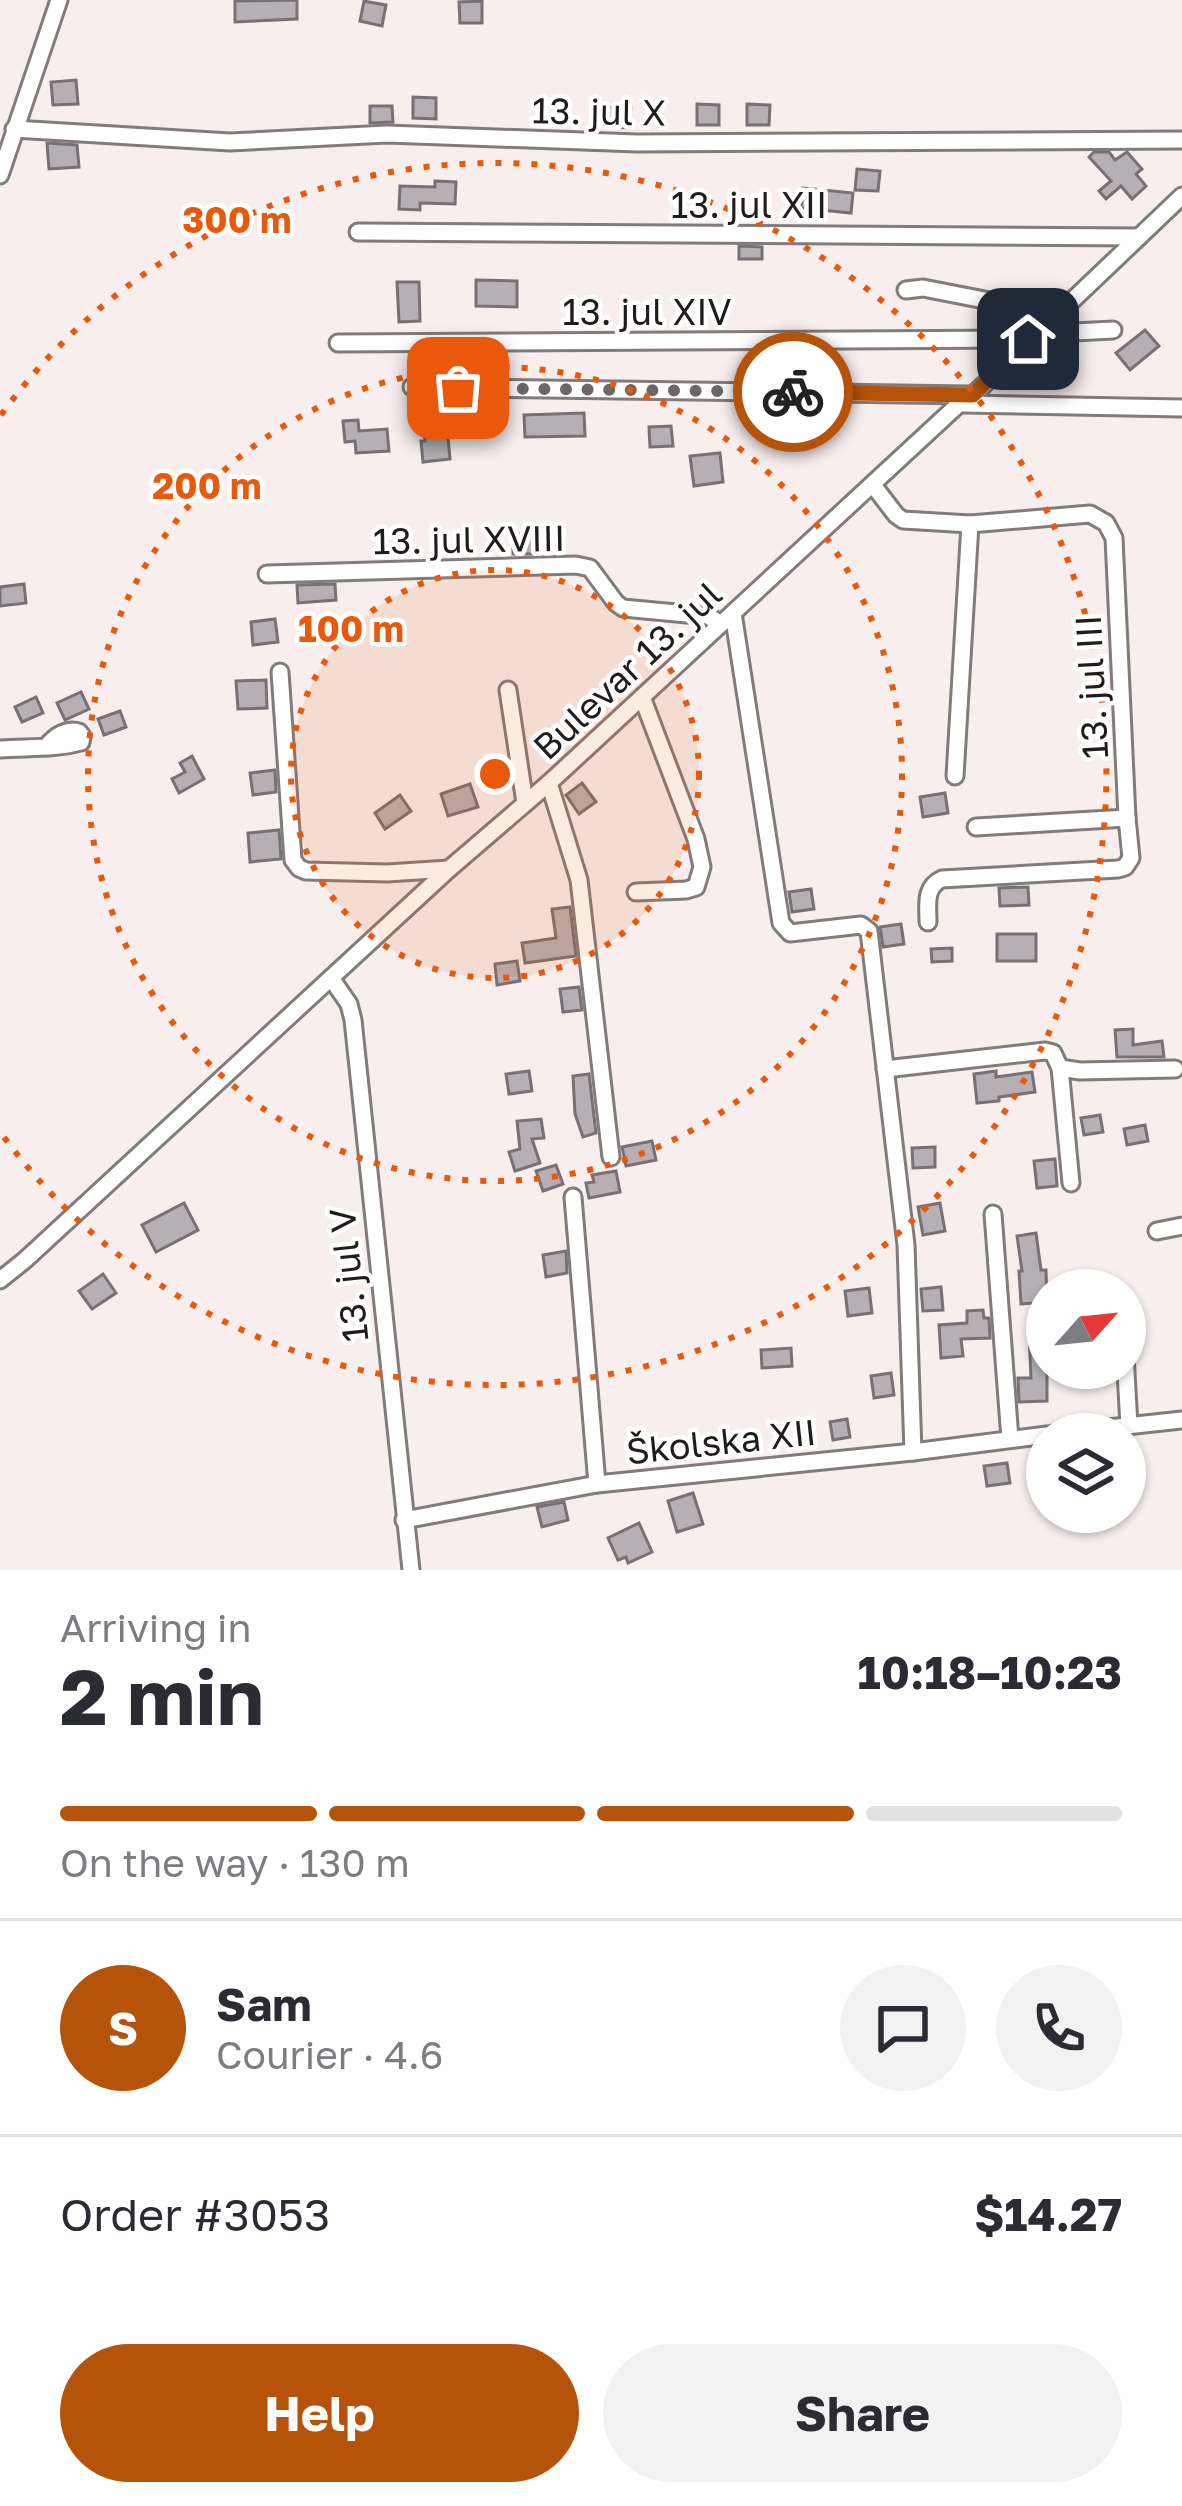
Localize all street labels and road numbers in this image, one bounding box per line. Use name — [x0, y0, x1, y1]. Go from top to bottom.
street label: 13. jul X — [532, 88, 666, 134]
street label: 13. jul XII — [671, 183, 827, 226]
street label: 13. jul XIV — [562, 290, 732, 333]
street label: 13. jul XVIII — [372, 516, 566, 562]
street label: Bulevar 13. jul — [524, 572, 730, 768]
street label: 13. jul III — [1066, 614, 1116, 760]
street label: 13. jul V — [320, 1206, 376, 1344]
street label: Školska XII — [624, 1410, 818, 1472]

